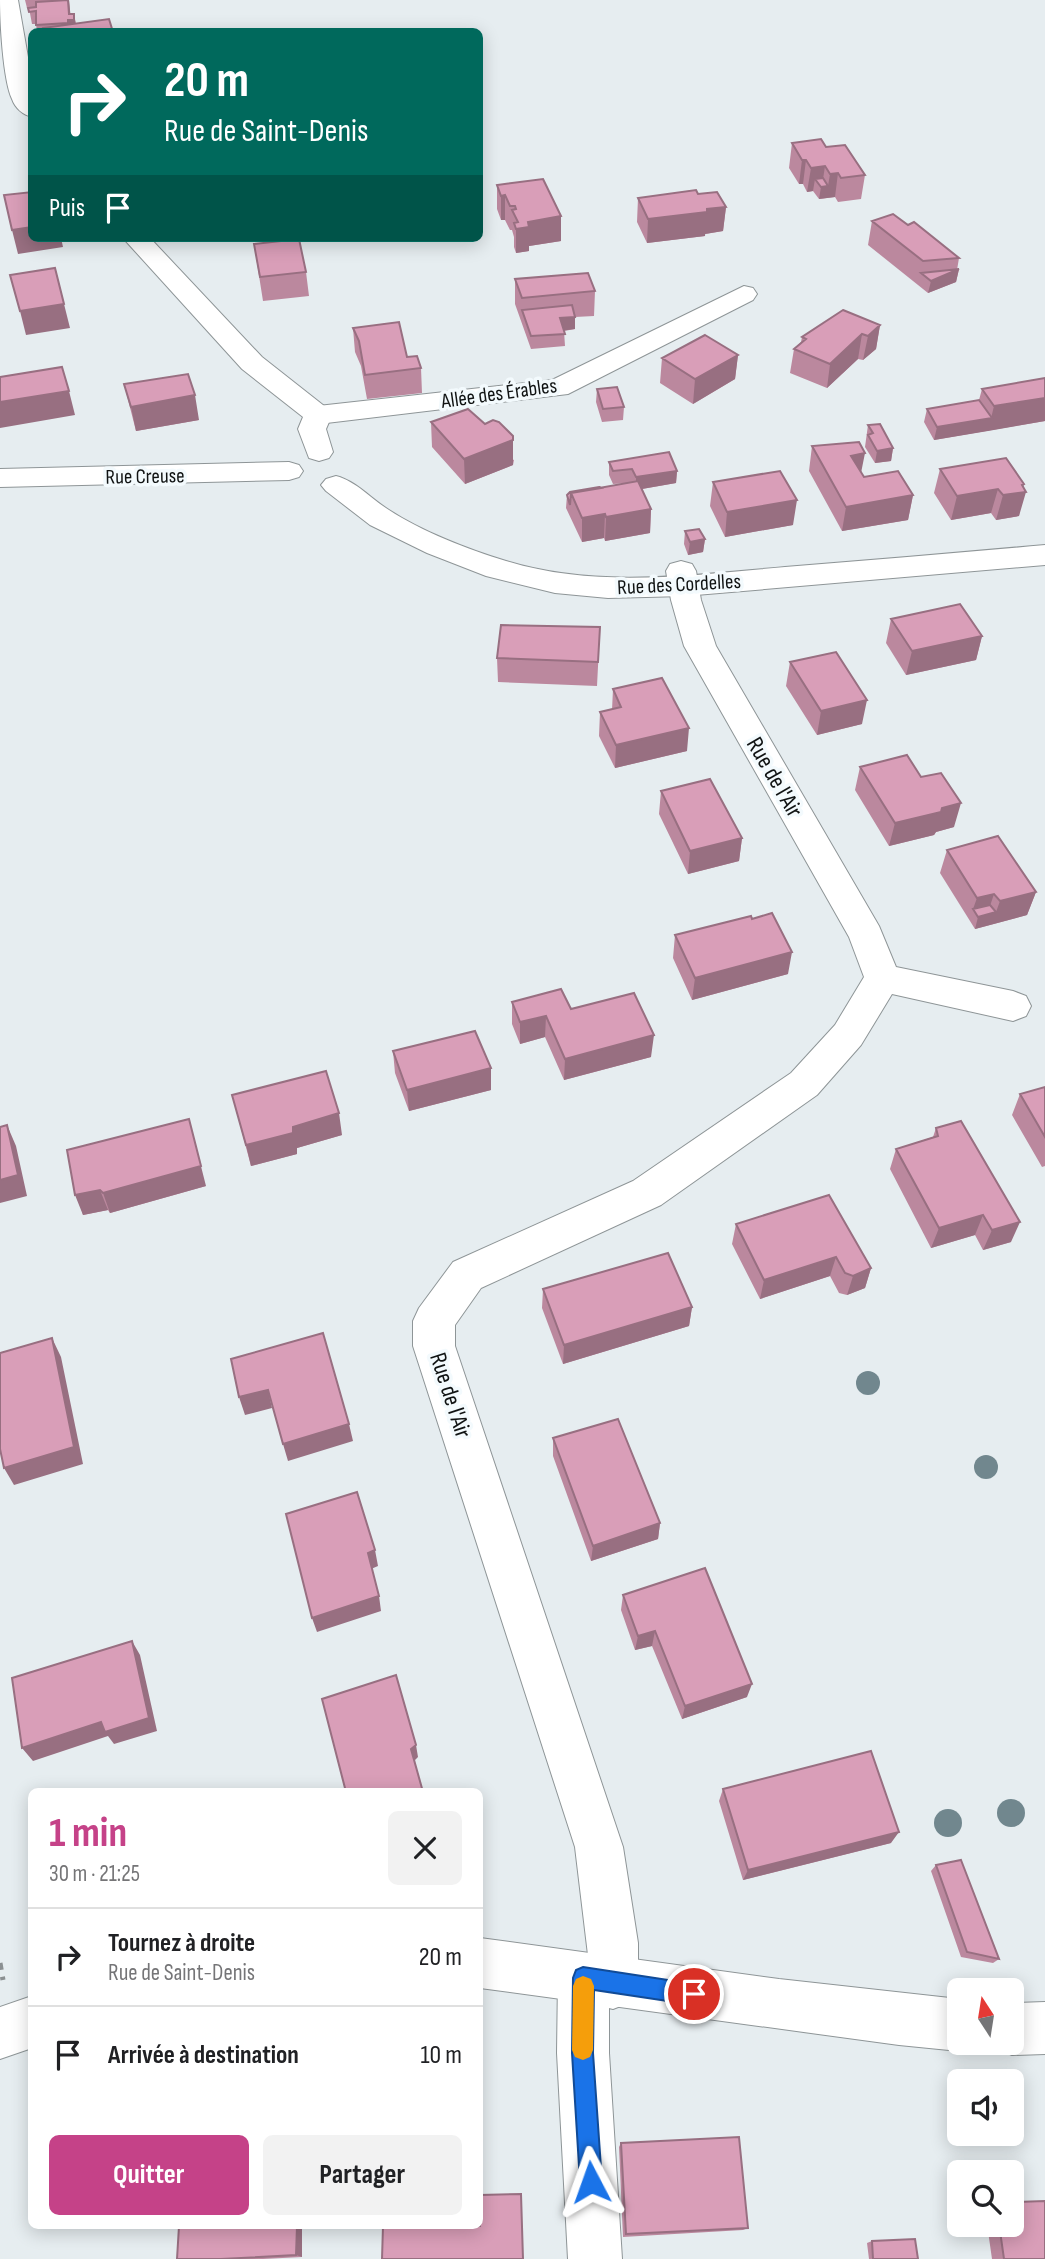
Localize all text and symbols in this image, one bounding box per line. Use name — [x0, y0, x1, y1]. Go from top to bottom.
text: 20 m — [164, 52, 249, 111]
icon: right — [49, 56, 140, 147]
text: Rue de Saint-Denis — [164, 112, 369, 151]
icon: arrive — [99, 189, 137, 227]
text: Puis — [49, 193, 85, 224]
street label: Allée des Érables — [439, 373, 558, 414]
street label: Rue Creuse — [105, 463, 185, 490]
street label: Rue des Cordelles — [617, 569, 741, 600]
street label: Rue de l'Air — [740, 732, 809, 823]
street label: Rue de l'Air — [423, 1349, 478, 1442]
text: 1 min — [49, 1808, 127, 1859]
button: close — [388, 1811, 462, 1885]
text: 30 m · 21:25 — [49, 1860, 140, 1888]
text: Tournez à droite — [108, 1928, 255, 1959]
icon: right — [49, 1938, 87, 1976]
text: 20 m — [419, 1942, 462, 1973]
text: Rue de Saint-Denis — [108, 1959, 255, 1987]
pin — [664, 1964, 724, 2024]
icon: arrive — [675, 1975, 713, 2013]
north arrow — [947, 1978, 1024, 2054]
map controls — [947, 1978, 1024, 2237]
icon: arrive — [49, 2036, 87, 2074]
text: Arrivée à destination — [108, 2040, 299, 2071]
text: 10 m — [420, 2040, 462, 2071]
button: sound — [947, 2069, 1024, 2146]
button: Quitter — [49, 2135, 249, 2215]
button: Partager — [263, 2135, 462, 2215]
position arrow — [554, 2145, 628, 2219]
button: search — [947, 2160, 1024, 2237]

